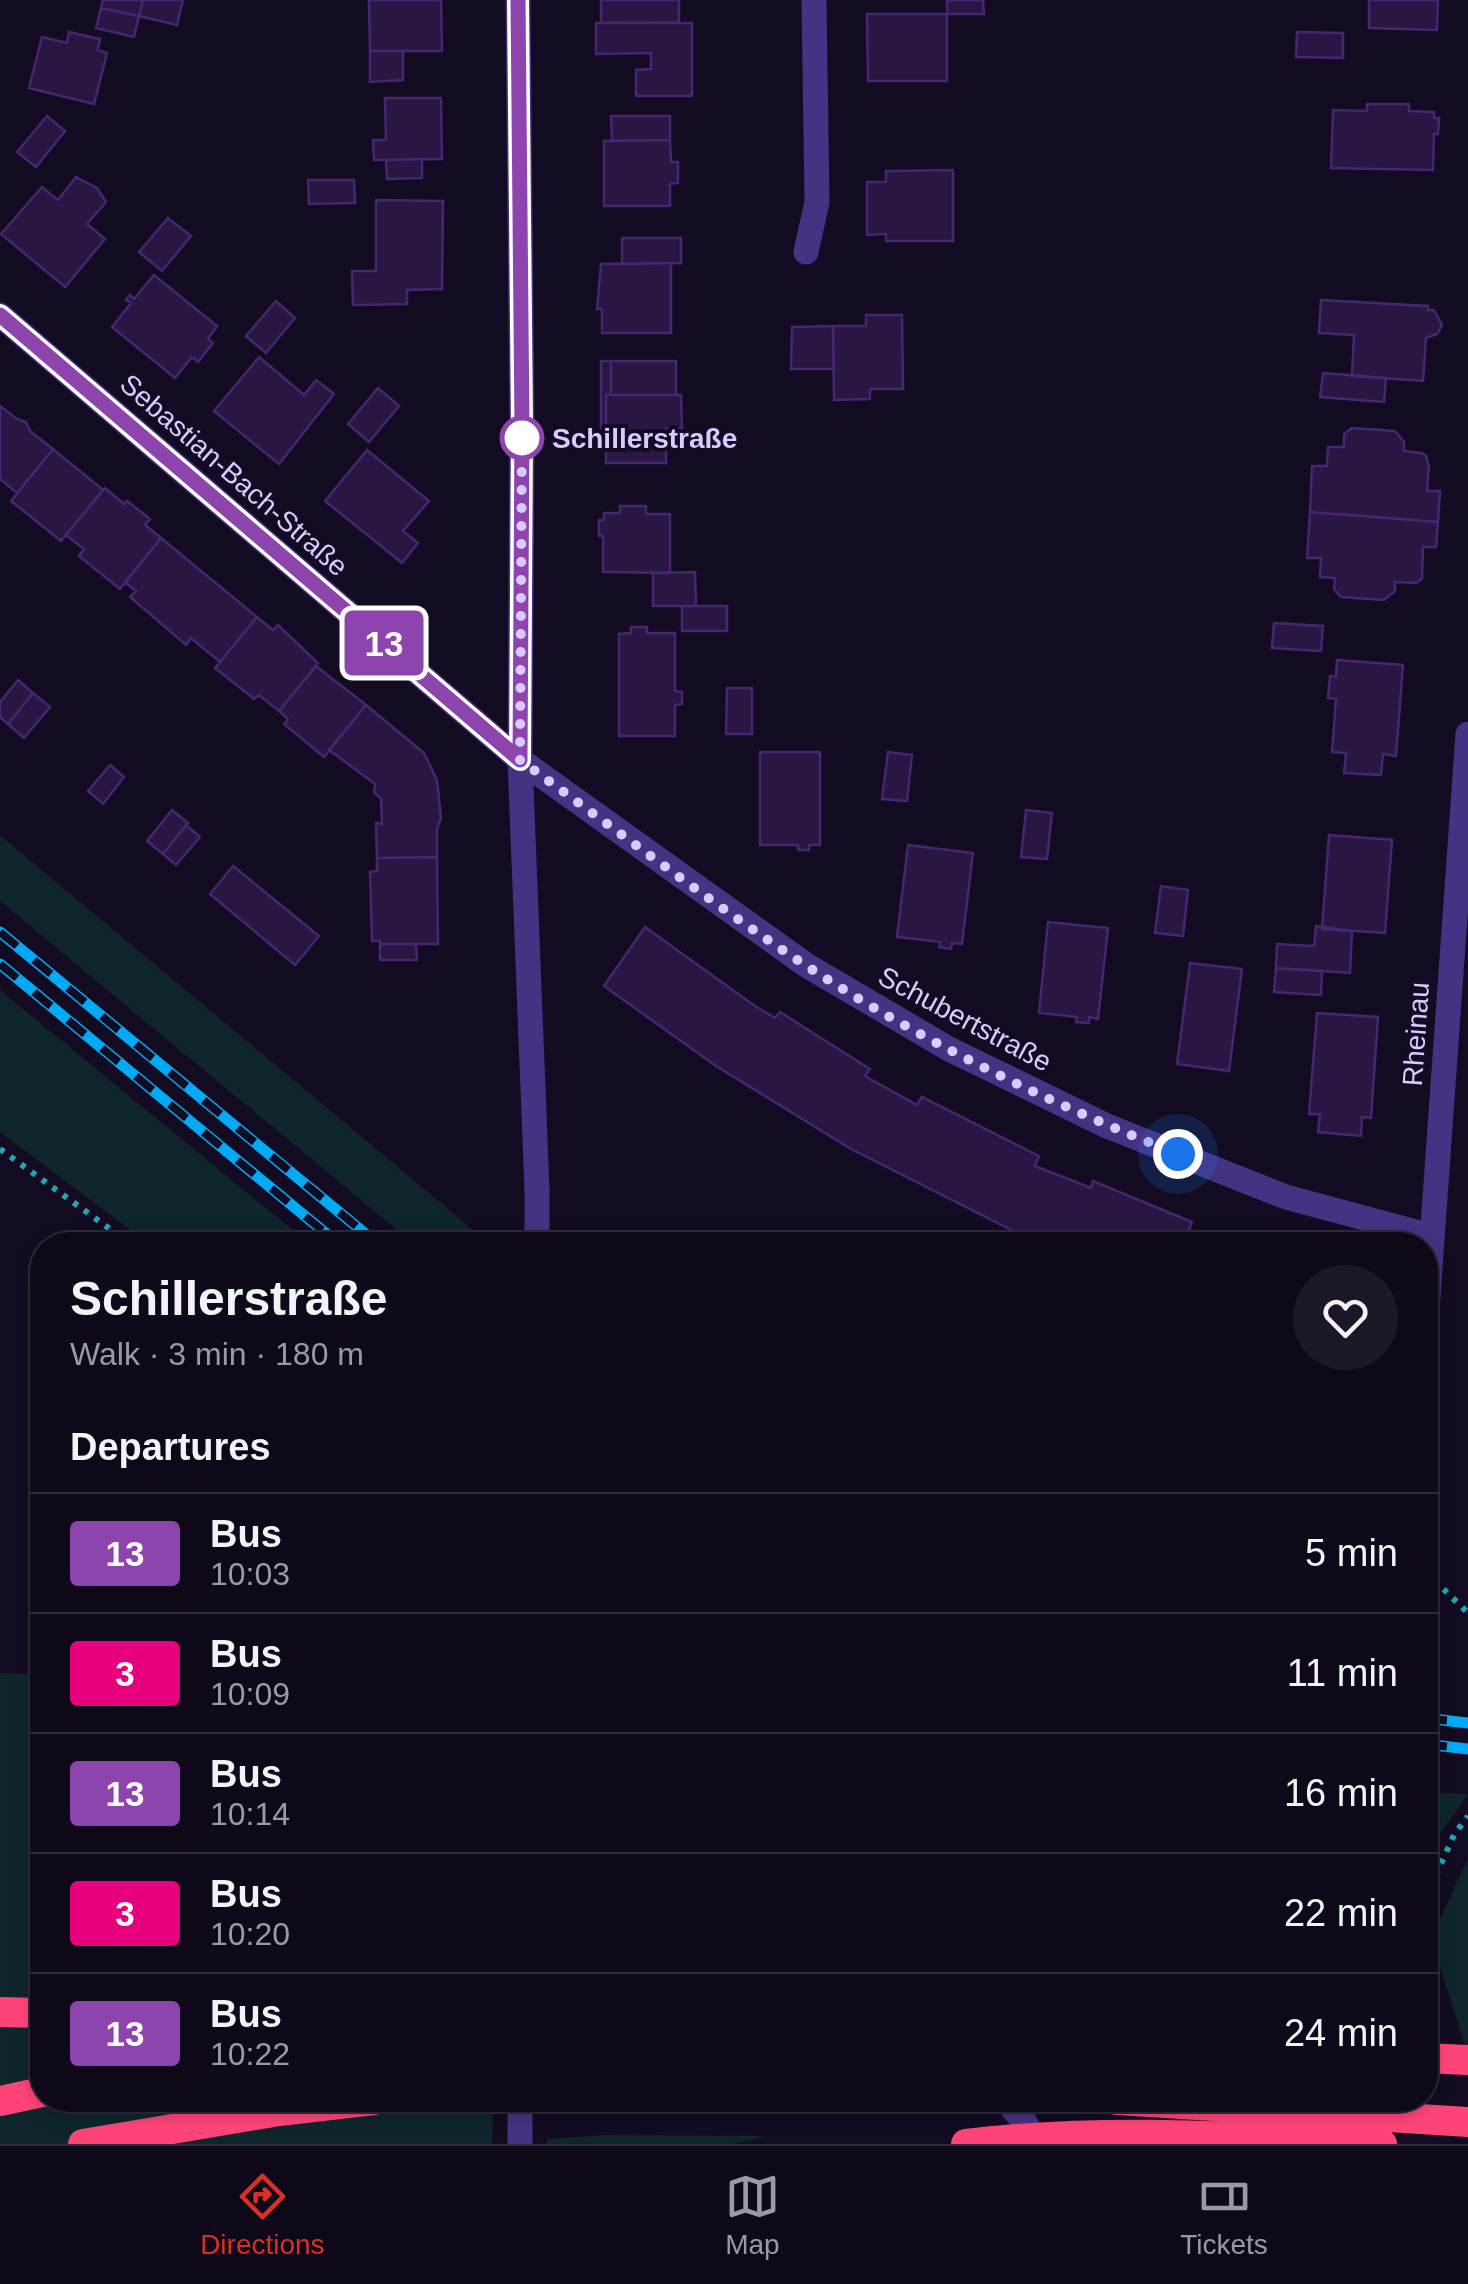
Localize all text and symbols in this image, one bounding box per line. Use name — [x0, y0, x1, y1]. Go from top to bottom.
street label: Sebastian-Bach-Straße — [114, 368, 354, 582]
marker: Schillerstraße — [501, 417, 543, 459]
place label: Schillerstraße — [552, 423, 737, 454]
line badge: 13 — [339, 610, 429, 676]
text: 13 — [365, 624, 403, 663]
street label: Schubertstraße — [873, 960, 1057, 1078]
street label: Rheinau — [1397, 981, 1435, 1087]
your location — [1153, 1129, 1203, 1179]
button: heart — [1293, 1265, 1398, 1370]
text: Schillerstraße — [70, 1272, 387, 1325]
text: Walk · 3 min · 180 m — [70, 1336, 364, 1372]
text: Departures — [70, 1426, 271, 1468]
text: Bus — [210, 1513, 282, 1555]
text: 5 min — [1305, 1532, 1398, 1574]
text: 13 — [106, 1534, 144, 1573]
text: 10:03 — [210, 1556, 290, 1592]
text: Bus — [210, 1633, 282, 1675]
text: 11 min — [1287, 1652, 1398, 1694]
text: 3 — [115, 1654, 135, 1693]
text: 10:09 — [210, 1676, 290, 1712]
text: Bus — [210, 1753, 282, 1795]
text: 16 min — [1284, 1772, 1398, 1814]
text: 13 — [106, 1774, 144, 1813]
text: 10:14 — [210, 1796, 290, 1832]
text: Bus — [210, 1873, 282, 1915]
text: 22 min — [1284, 1892, 1398, 1934]
text: 3 — [115, 1894, 135, 1933]
text: 10:20 — [210, 1916, 290, 1952]
text: Bus — [210, 1993, 282, 2035]
text: 24 min — [1284, 2012, 1398, 2054]
text: 13 — [106, 2014, 144, 2053]
text: 10:22 — [210, 2036, 290, 2072]
tab: Directions — [200, 2169, 325, 2261]
tab: Map — [725, 2169, 780, 2261]
tab: Tickets — [1180, 2169, 1268, 2261]

